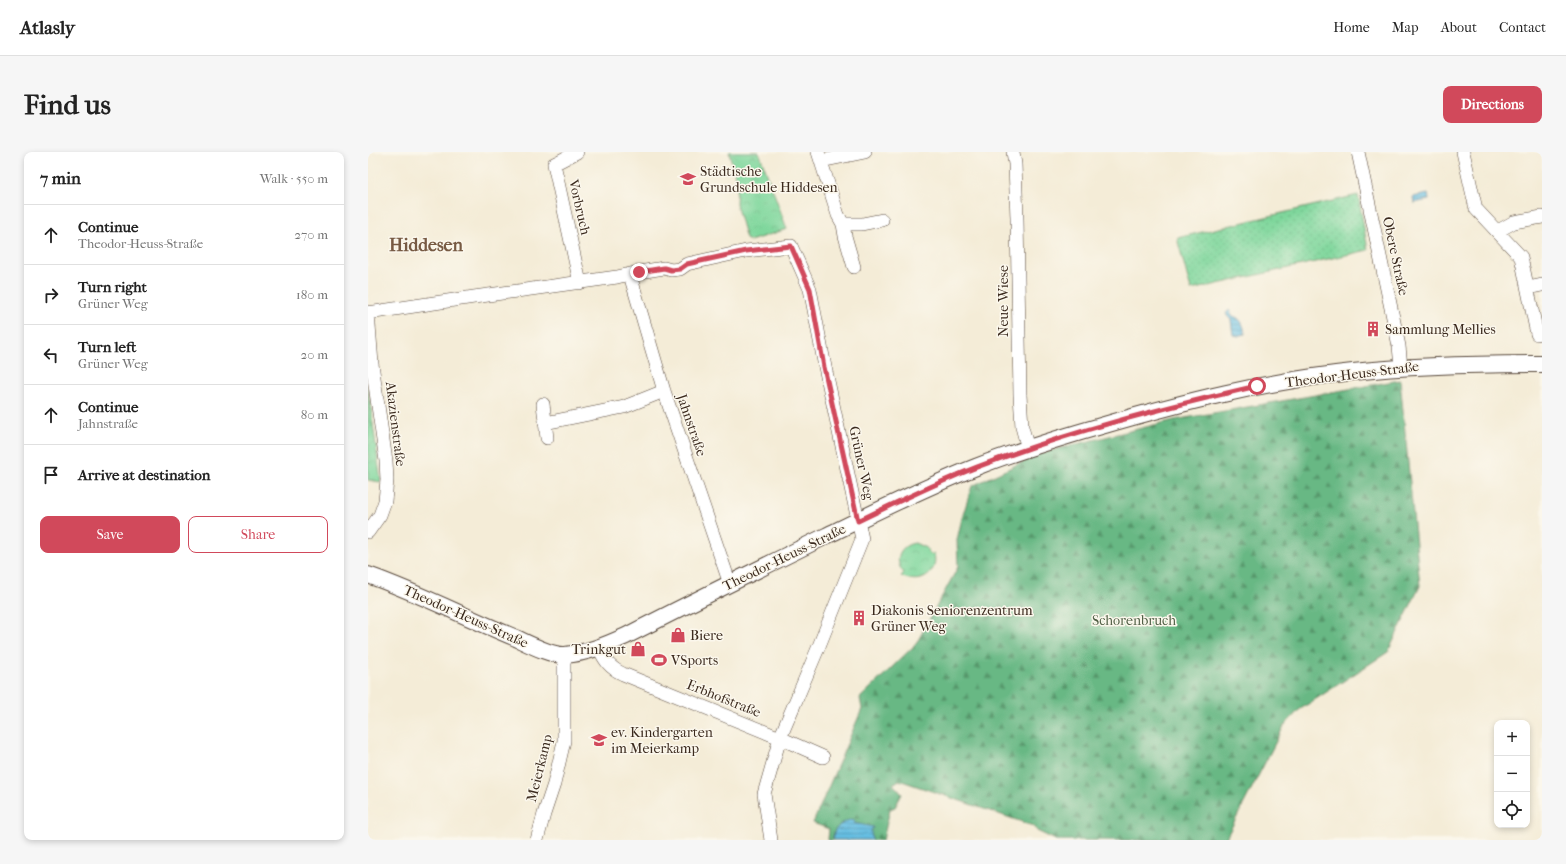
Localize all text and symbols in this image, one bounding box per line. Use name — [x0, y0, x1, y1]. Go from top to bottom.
text: Atlasly — [20, 17, 75, 39]
text: Home — [1333, 19, 1370, 36]
text: Map — [1392, 19, 1419, 36]
text: About — [1441, 19, 1477, 36]
text: Contact — [1499, 19, 1546, 36]
button: Directions — [1443, 86, 1542, 123]
text: Find us — [24, 88, 111, 121]
place label: Städtische Grundschule Hiddesen — [700, 163, 838, 196]
text: 7 min — [40, 168, 81, 188]
school or university icon: Städtische Grundschule Hiddesen — [679, 170, 697, 188]
text: Walk · 550 m — [260, 171, 328, 186]
street label: Vorbruch — [565, 177, 594, 237]
street label: Obere Straße — [1379, 215, 1412, 297]
text: Continue — [78, 218, 138, 236]
icon: ahead — [40, 224, 62, 246]
text: 270 m — [294, 227, 328, 242]
district label: Hiddesen — [389, 235, 464, 256]
text: Theodor-Heuss-Straße — [78, 236, 203, 251]
route end — [630, 263, 648, 281]
street label: Neue Wiese — [995, 265, 1012, 337]
text: Turn right — [78, 278, 147, 296]
icon: right — [40, 284, 62, 306]
text: 180 m — [296, 287, 328, 302]
text: Grüner Weg — [78, 296, 148, 311]
building icon: Sammlung Mellies — [1364, 320, 1382, 338]
place label: Sammlung Mellies — [1385, 321, 1496, 338]
text: Turn left — [78, 338, 136, 356]
icon: left — [40, 344, 62, 366]
text: 20 m — [301, 347, 328, 362]
text: Grüner Weg — [78, 356, 148, 371]
street label: Theodor-Heuss-Straße — [1284, 358, 1420, 391]
route start — [1248, 377, 1266, 395]
street label: Akazienstraße — [382, 380, 409, 467]
street label: Jahnstraße — [673, 391, 710, 459]
text: Continue — [78, 398, 138, 416]
icon: ahead — [40, 404, 62, 426]
text: 80 m — [301, 407, 328, 422]
text: Jahnstraße — [78, 416, 138, 431]
street label: Grüner Weg — [845, 425, 878, 502]
icon: arrive — [40, 464, 62, 486]
text: Arrive at destination — [78, 466, 210, 484]
button: Save — [40, 516, 180, 553]
button: Share — [188, 516, 328, 553]
street label: Theodor-Heuss-Straße — [720, 520, 849, 595]
street label: Theodor-Heuss-Straße — [401, 581, 531, 652]
place label: Diakonis Seniorenzentrum Grüner Weg — [871, 602, 1033, 635]
building icon: Diakonis Seniorenzentrum Grüner Weg — [850, 609, 868, 627]
park label: Schorenbruch — [1092, 612, 1176, 629]
shop icon: Biere — [669, 626, 687, 644]
place label: Biere — [690, 627, 723, 644]
shop icon: Trinkgut — [629, 640, 647, 658]
place label: Trinkgut — [572, 641, 626, 658]
sports icon: VSports — [650, 651, 668, 669]
place label: VSports — [670, 652, 718, 669]
street label: Erbhofstraße — [684, 676, 763, 721]
map controls — [1494, 720, 1530, 828]
button: + — [1494, 720, 1530, 756]
place label: ev. Kindergarten im Meierkamp — [611, 724, 713, 757]
school or university icon: ev. Kindergarten im Meierkamp — [590, 731, 608, 749]
street label: Meierkamp — [523, 732, 556, 804]
button: − — [1494, 756, 1530, 792]
button: locate — [1494, 792, 1530, 828]

